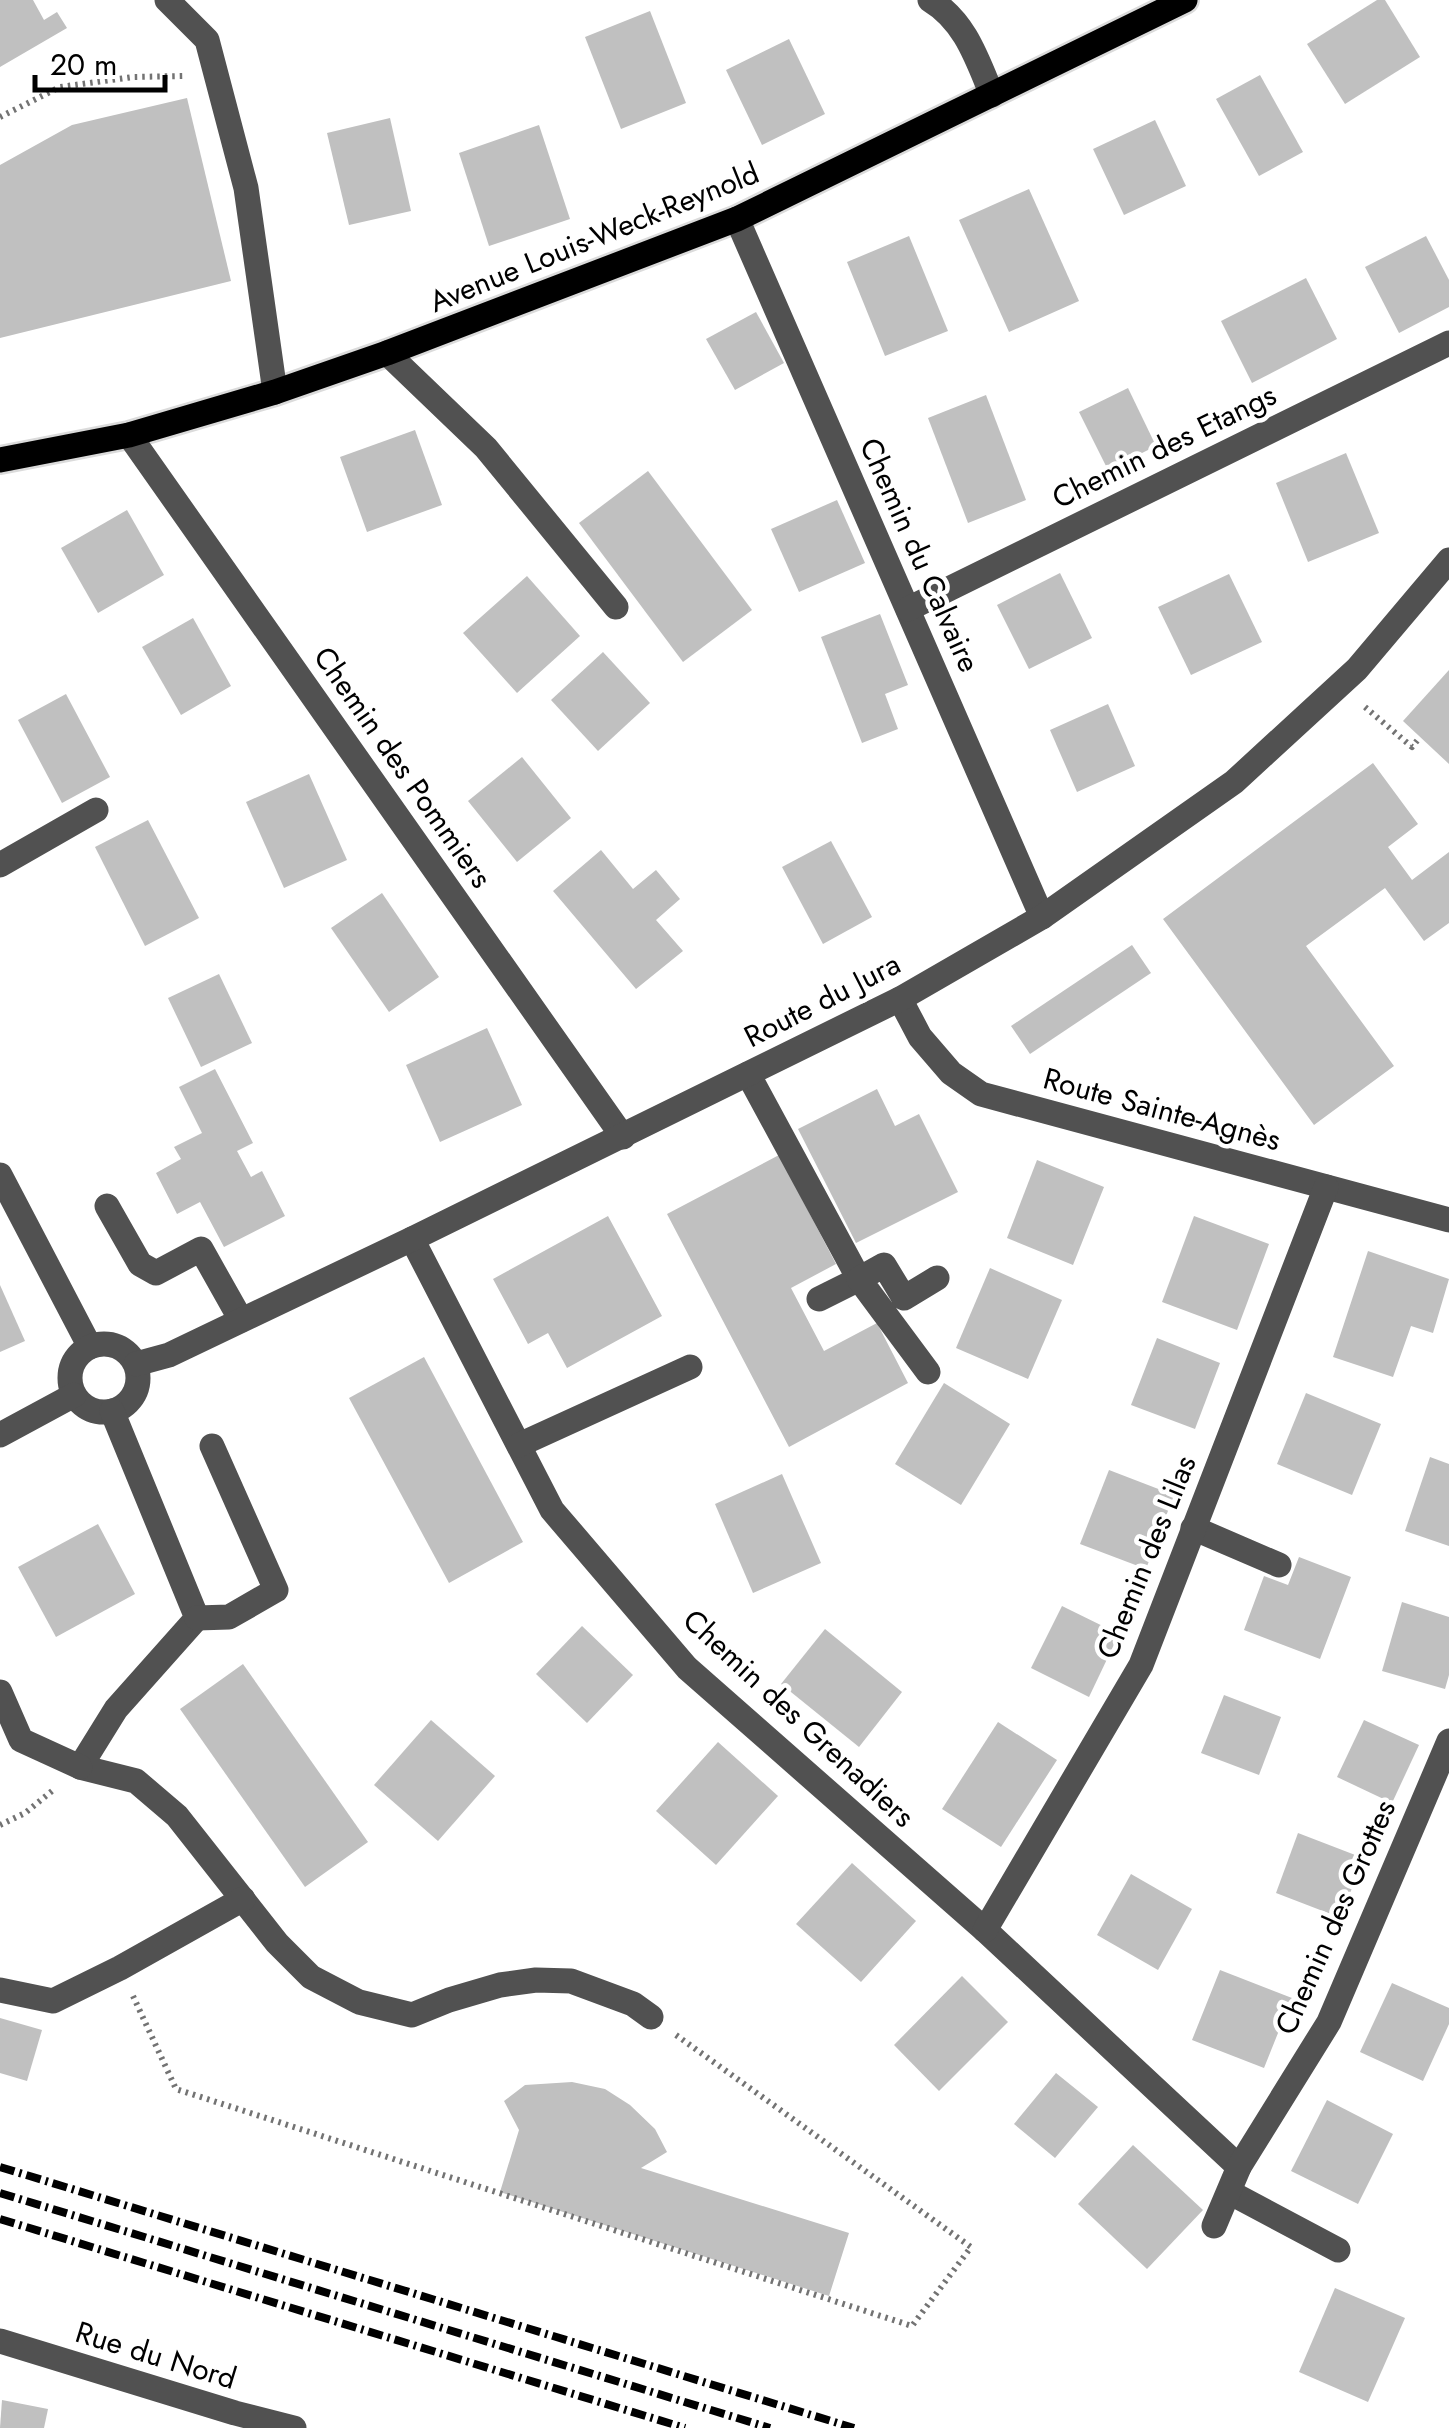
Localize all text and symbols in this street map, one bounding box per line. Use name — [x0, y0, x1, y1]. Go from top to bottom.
scale bar — [35, 30, 165, 92]
text: 20 m — [50, 43, 117, 86]
street label: Avenue Louis-Weck-Reynold — [423, 151, 765, 323]
street label: Chemin des Etangs — [1045, 373, 1283, 519]
street label: Chemin du Calvaire — [849, 431, 991, 679]
street label: Chemin des Pommiers — [303, 638, 503, 896]
street label: Route du Jura — [736, 942, 908, 1058]
street label: Route Sainte-Agnès — [1039, 1057, 1285, 1161]
street label: Chemin des Lilas — [1086, 1449, 1206, 1665]
street label: Chemin des Grenadiers — [674, 1599, 924, 1837]
street label: Chemin des Grottes — [1264, 1793, 1406, 2041]
street label: Rue du Nord — [70, 2310, 242, 2400]

